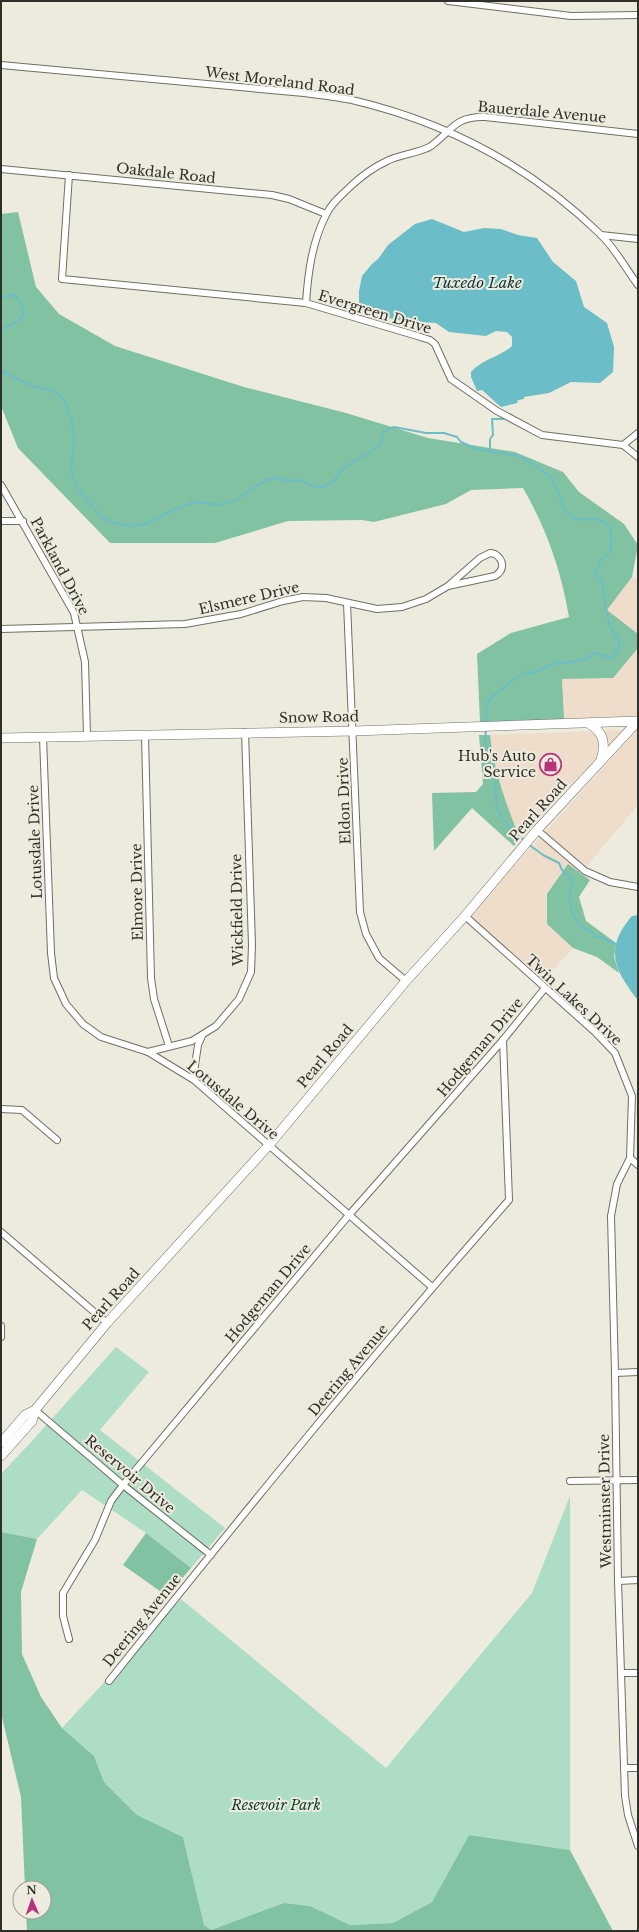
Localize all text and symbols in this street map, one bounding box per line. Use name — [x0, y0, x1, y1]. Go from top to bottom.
street label: West Moreland Road — [203, 63, 356, 99]
street label: Bauerdale Avenue — [477, 97, 607, 127]
street label: Oakdale Road — [115, 159, 217, 187]
water label: Tuxedo Lake — [432, 273, 522, 292]
street label: Evergreen Drive — [316, 286, 434, 338]
street label: Parkland Drive — [27, 514, 93, 618]
street label: Elsmere Drive — [197, 578, 301, 618]
street label: Snow Road — [279, 707, 360, 727]
place label: Hub's Auto Service — [458, 747, 536, 781]
shop icon: Hub's Auto Service — [538, 751, 564, 777]
street label: Eldon Drive — [333, 757, 355, 845]
street label: Pearl Road — [505, 775, 571, 845]
street label: Lotusdale Drive — [24, 785, 46, 899]
street label: Elmore Drive — [127, 843, 147, 941]
street label: Wickfield Drive — [227, 854, 247, 967]
street label: Twin Lakes Drive — [522, 951, 626, 1049]
street label: Hodgeman Drive — [433, 994, 527, 1100]
street label: Pearl Road — [293, 1020, 357, 1091]
street label: Lotusdale Drive — [183, 1056, 283, 1144]
street label: Hodgeman Drive — [221, 1240, 315, 1346]
street label: Pearl Road — [78, 1264, 144, 1334]
street label: Deering Avenue — [304, 1320, 392, 1420]
street label: Reservoir Drive — [81, 1431, 179, 1517]
street label: Westminster Drive — [595, 1434, 615, 1569]
street label: Deering Avenue — [99, 1570, 185, 1670]
park label: Resevoir Park — [230, 1796, 321, 1814]
north arrow — [12, 1880, 52, 1920]
text: N — [26, 1883, 38, 1897]

